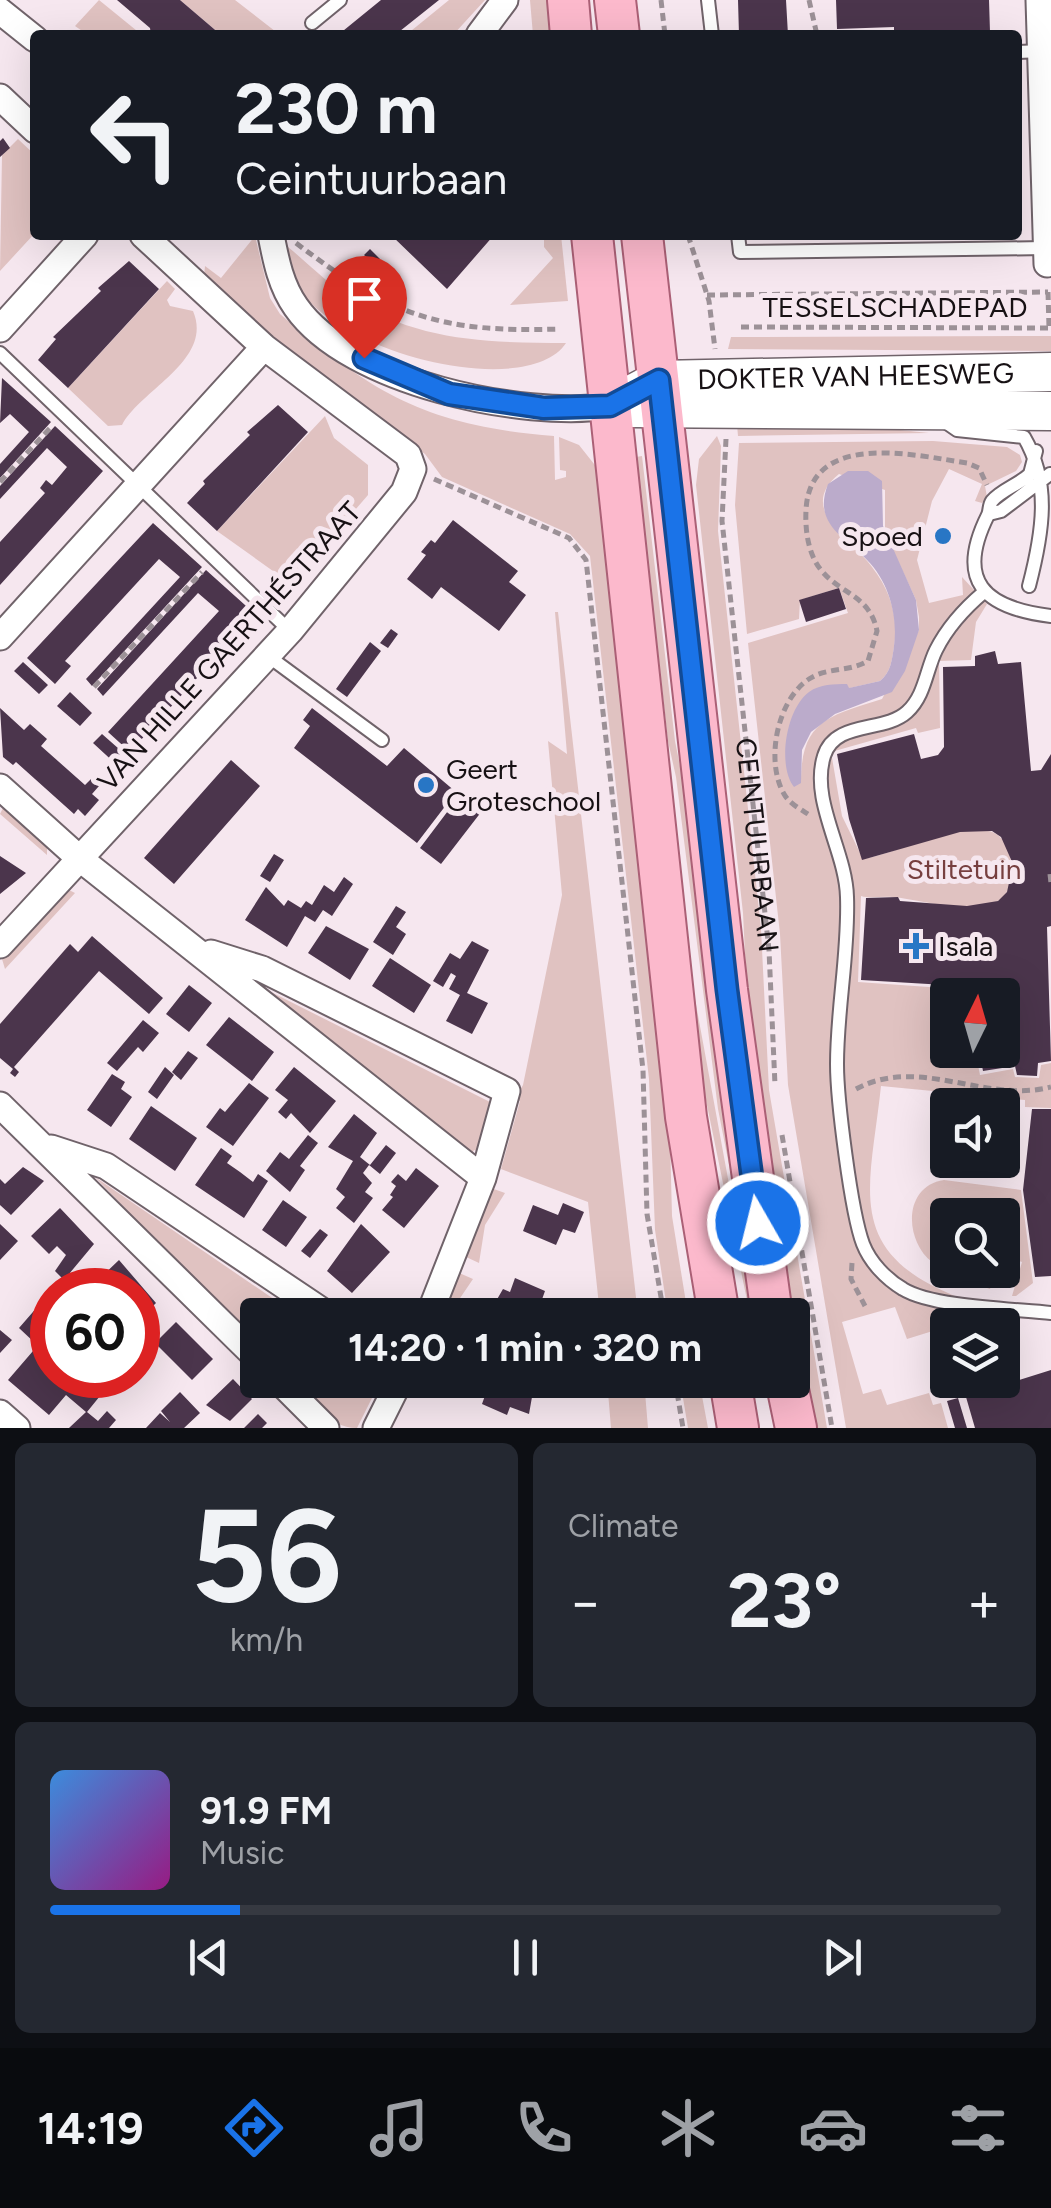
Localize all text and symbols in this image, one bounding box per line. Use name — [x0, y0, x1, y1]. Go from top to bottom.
text: 230 m — [235, 66, 438, 151]
icon: left — [70, 70, 200, 200]
text: Ceintuurbaan — [235, 151, 507, 205]
pin — [322, 256, 407, 359]
icon: arrive — [337, 271, 392, 326]
street label: TESSELSCHADEPAD — [762, 290, 1028, 324]
street label: DOKTER VAN HEESWEG — [697, 356, 1014, 396]
street label: VAN HILLE GAERTHÉSTRAAT — [90, 494, 368, 798]
place label: Spoed — [841, 519, 923, 553]
marker: Spoed — [932, 525, 954, 547]
street label: CEINTUURBAAN — [729, 736, 786, 954]
place label: Geert Groteschool — [446, 752, 601, 818]
marker: Geert Groteschool — [415, 774, 437, 796]
park label: Stiltetuin — [907, 852, 1021, 886]
place label: Isala — [938, 929, 993, 963]
marker: Isala — [903, 933, 929, 959]
north arrow — [930, 978, 1020, 1068]
map controls — [930, 978, 1020, 1398]
button: sound — [930, 1088, 1020, 1178]
position arrow — [706, 1171, 810, 1275]
button: search — [930, 1198, 1020, 1288]
speed limit sign: 60 — [30, 1268, 160, 1398]
button: layers — [930, 1308, 1020, 1398]
text: 14:20 · 1 min · 320 m — [348, 1325, 702, 1371]
text: 56 — [191, 1478, 342, 1634]
text: Climate — [568, 1507, 679, 1545]
text: 23° — [728, 1556, 841, 1646]
text: − — [568, 1569, 602, 1635]
text: + — [967, 1569, 1001, 1635]
text: km/h — [230, 1621, 303, 1659]
text: 91.9 FM — [200, 1788, 332, 1834]
text: Music — [200, 1834, 285, 1872]
icon: previous — [181, 1930, 236, 1985]
icon: pause — [498, 1930, 553, 1985]
icon: next — [815, 1930, 870, 1985]
icon: directions — [219, 2093, 289, 2163]
icon: music — [364, 2093, 434, 2163]
icon: phone — [509, 2093, 579, 2163]
icon: climate — [653, 2093, 723, 2163]
icon: car — [798, 2093, 868, 2163]
icon: filters — [943, 2093, 1013, 2163]
text: 14:19 — [37, 2101, 144, 2155]

